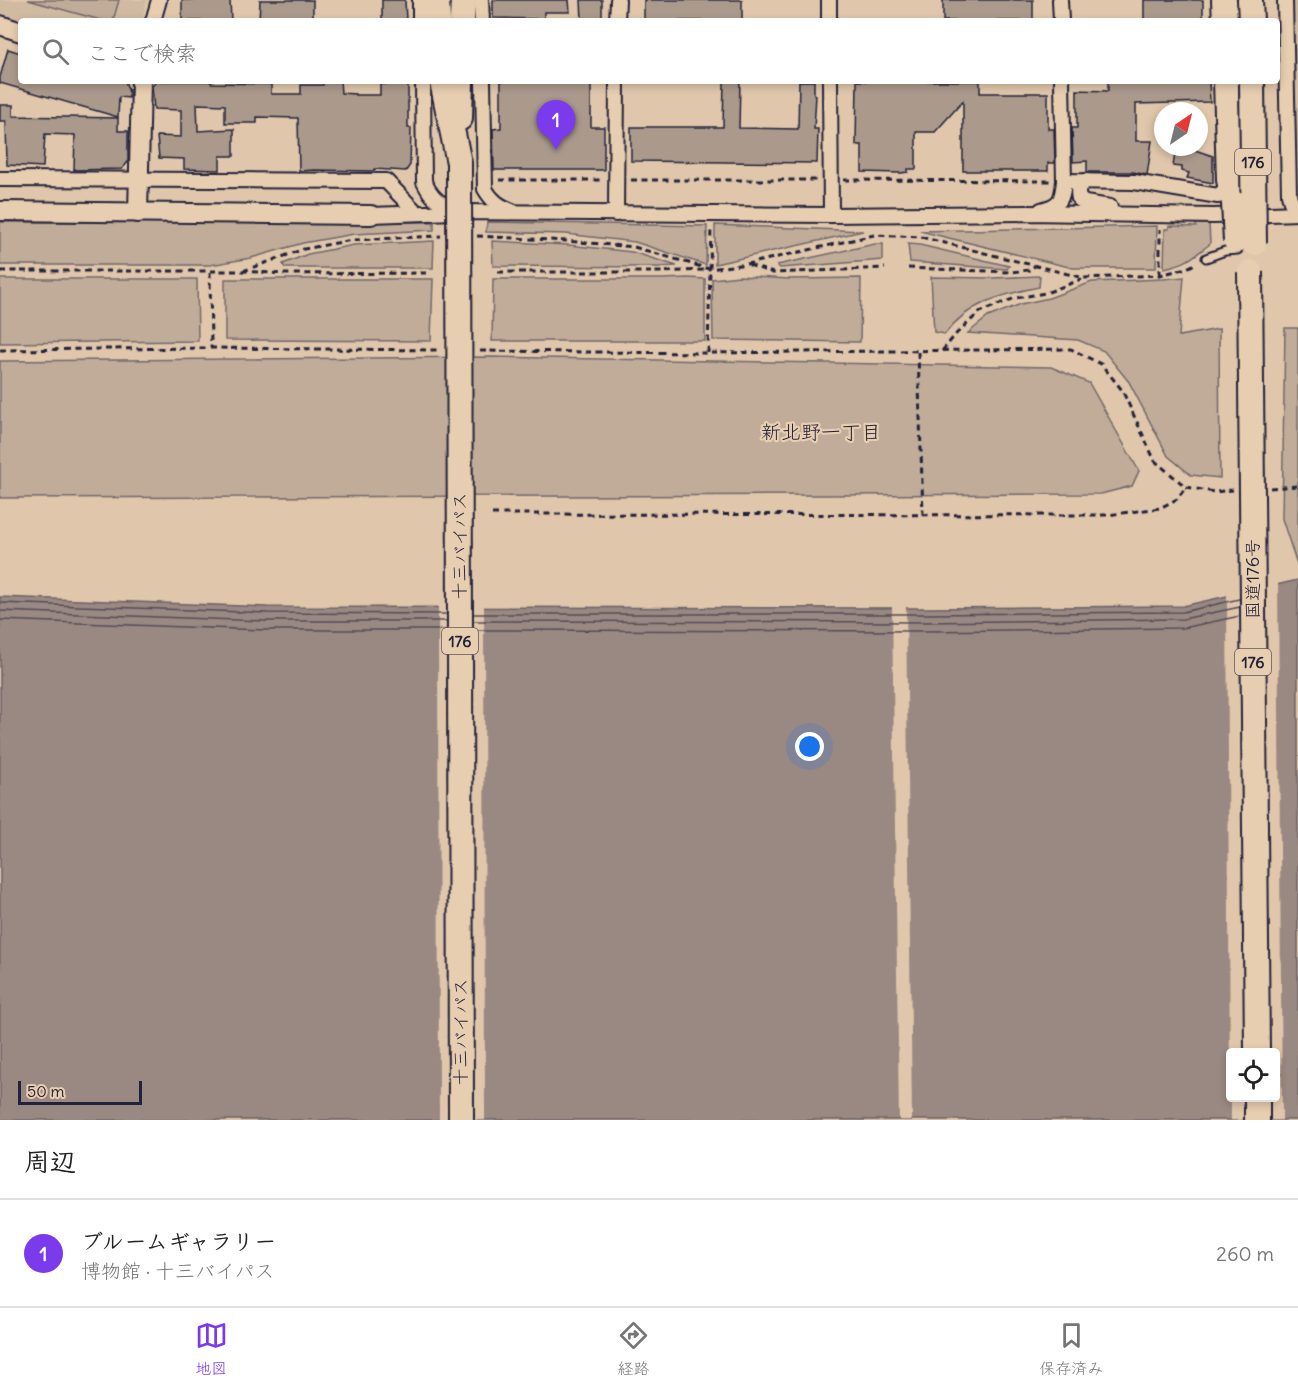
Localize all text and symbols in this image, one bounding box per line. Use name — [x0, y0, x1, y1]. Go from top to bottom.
search box — [18, 18, 1280, 84]
icon: search — [39, 35, 72, 68]
text: ここで検索 — [87, 39, 197, 67]
pin: 1 — [536, 100, 576, 150]
north arrow — [1154, 102, 1208, 156]
road number: 176 — [1235, 149, 1271, 175]
district label: 新北野一丁目 — [761, 419, 881, 444]
street label: 十三バイパス — [448, 492, 471, 600]
street label: 国道176号 — [1241, 539, 1264, 619]
road number: 176 — [442, 628, 478, 654]
road number: 176 — [1235, 649, 1271, 675]
your location — [795, 732, 824, 761]
street label: 十三バイパス — [449, 978, 472, 1086]
map controls — [1226, 1048, 1280, 1102]
button: locate — [1226, 1048, 1280, 1102]
scale bar — [18, 1078, 142, 1106]
text: 50 m — [27, 1081, 65, 1101]
text: 周辺 — [24, 1145, 76, 1178]
text: ブルームギャラリー — [81, 1227, 276, 1255]
text: 1 — [40, 1241, 47, 1266]
text: 260 m — [1216, 1241, 1274, 1266]
text: 博物館 · 十三バイパス — [81, 1258, 275, 1283]
tab: 地図 — [195, 1319, 228, 1379]
tab: 経路 — [617, 1319, 650, 1379]
tab: 保存済み — [1039, 1319, 1103, 1379]

